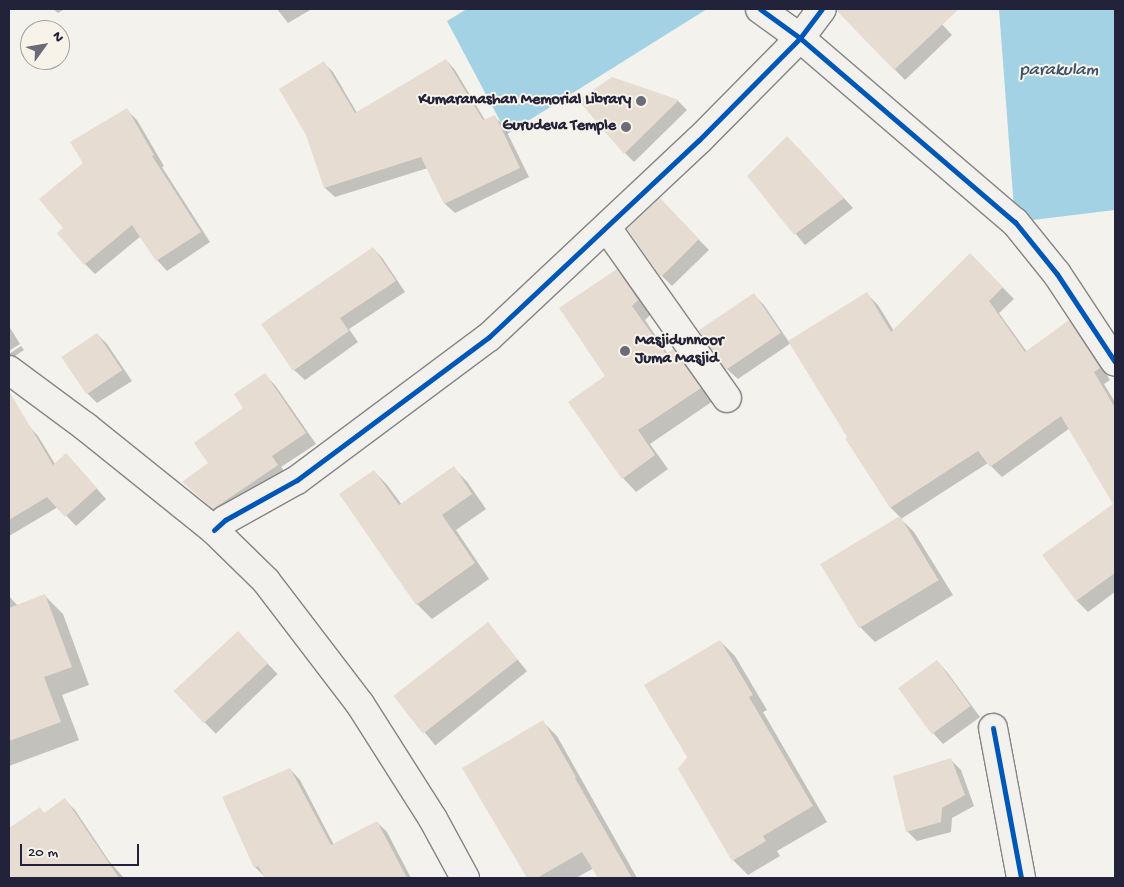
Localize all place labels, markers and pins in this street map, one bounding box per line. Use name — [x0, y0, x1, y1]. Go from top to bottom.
place label: Kumaranashan Memorial Library — [418, 91, 631, 111]
marker: Kumaranashan Memorial Library — [635, 95, 647, 107]
place label: Gurudeva Temple — [502, 117, 616, 137]
marker: Gurudeva Temple — [620, 121, 632, 133]
place label: Masjidunnoor Juma Masjid — [635, 332, 723, 370]
marker: Masjidunnoor Juma Masjid — [619, 345, 631, 357]

